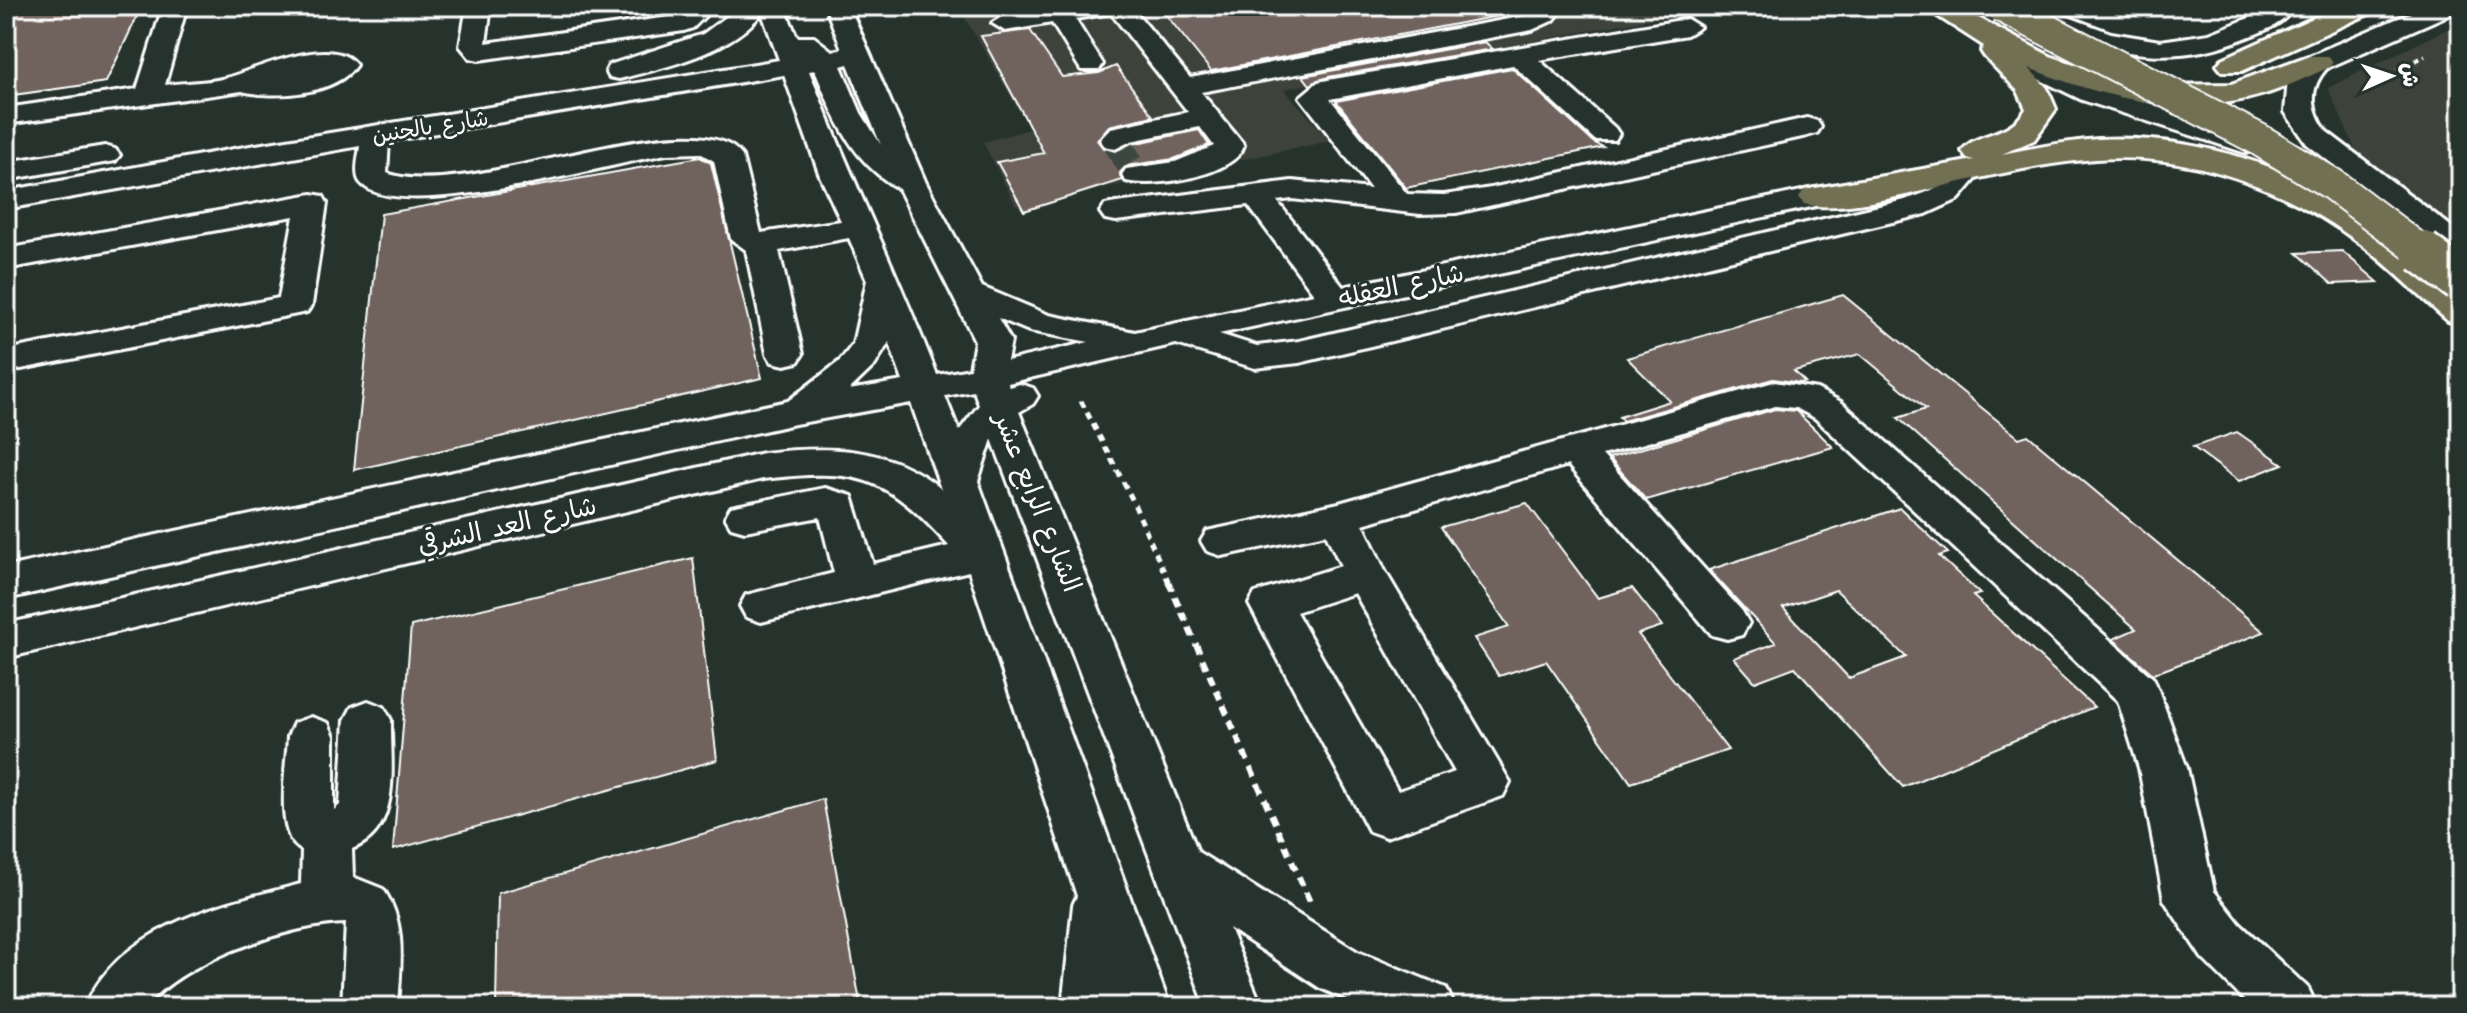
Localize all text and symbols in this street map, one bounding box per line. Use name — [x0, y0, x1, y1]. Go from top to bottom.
north arrow — [2351, 36, 2431, 116]
text: ش — [2390, 62, 2427, 88]
street label: شارع بالحنين — [370, 102, 491, 155]
street label: شارع العقله — [1335, 253, 1468, 321]
street label: الشارع الرابع عشر — [980, 404, 1091, 599]
street label: شارع العد الشرقي — [414, 486, 601, 568]

